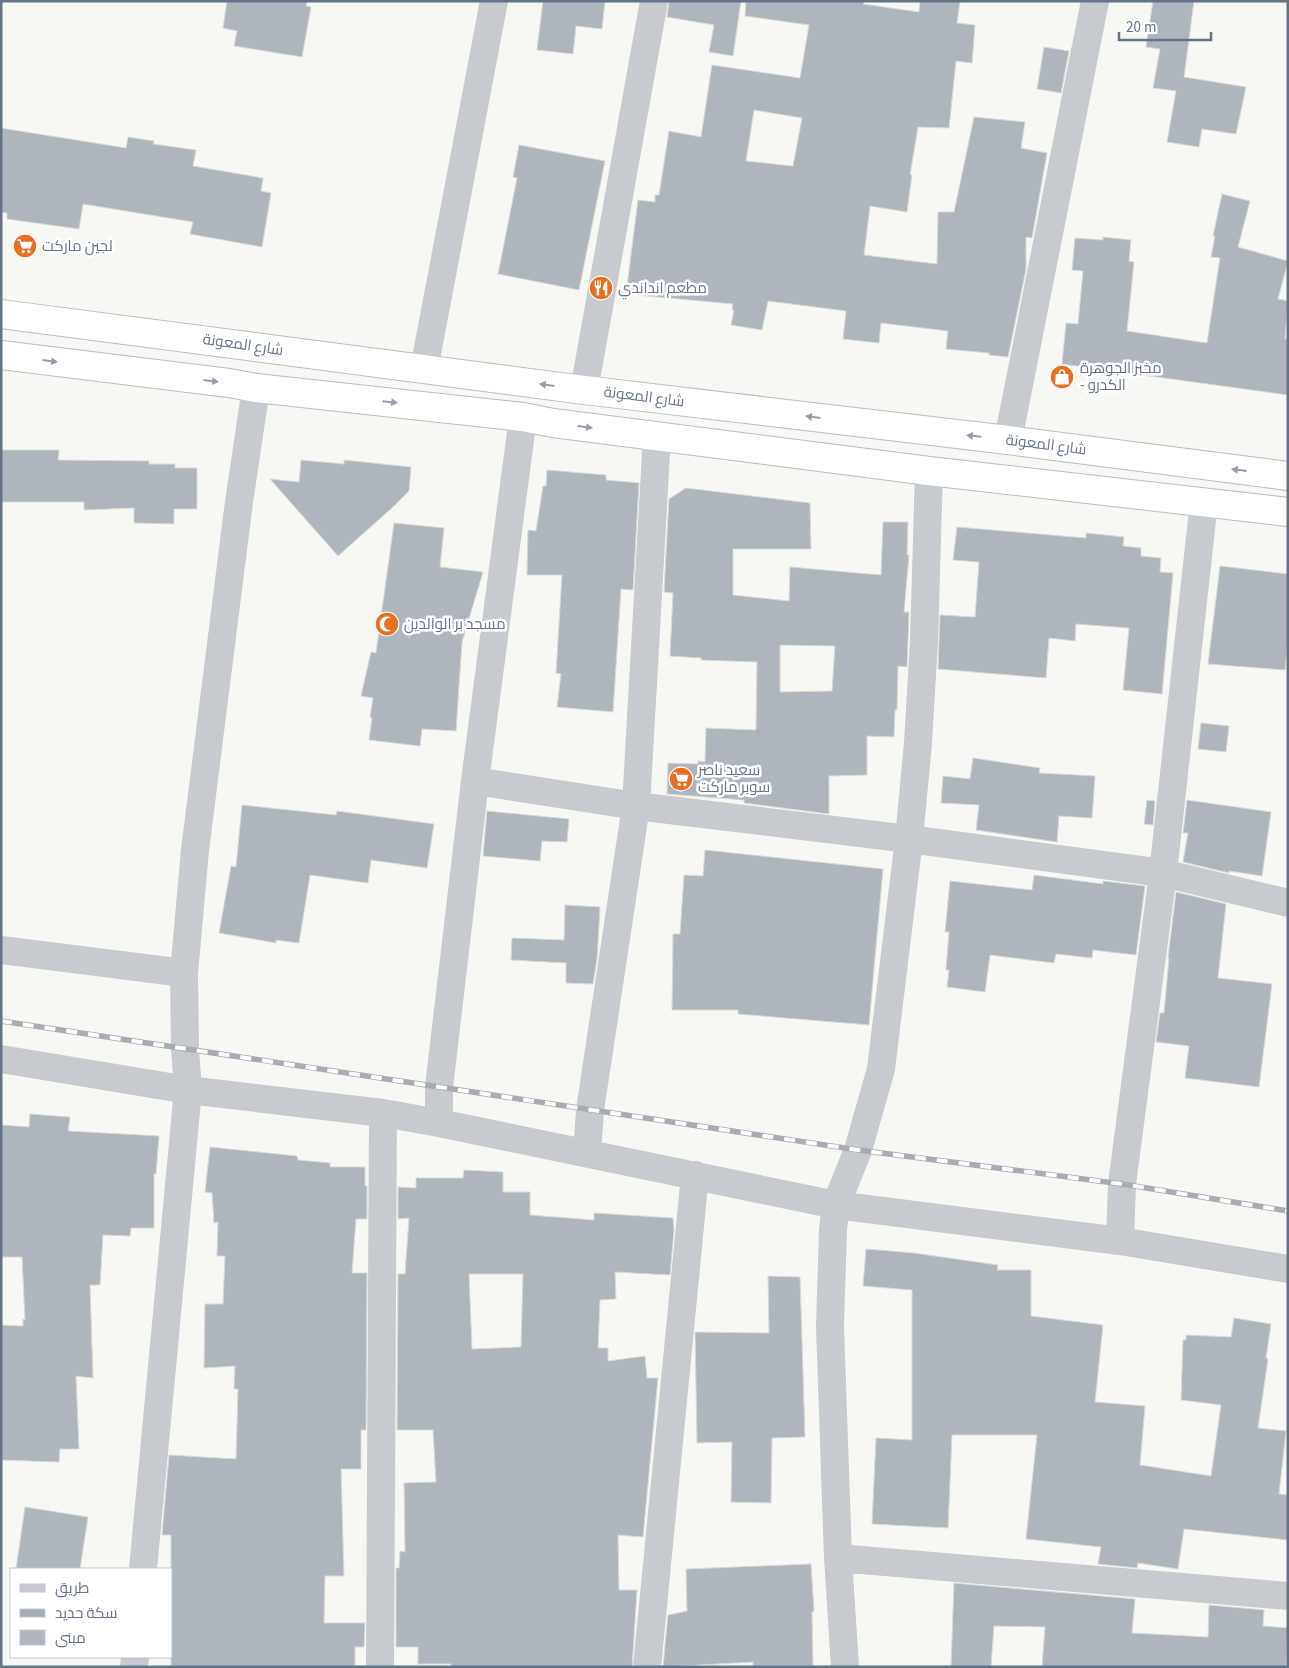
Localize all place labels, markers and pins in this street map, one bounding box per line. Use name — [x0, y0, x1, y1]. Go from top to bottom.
supermarket icon: لجين ماركت — [12, 233, 38, 259]
place label: لجين ماركت — [42, 236, 113, 257]
restaurant icon: مطعم انداندي — [588, 275, 614, 301]
place label: مطعم انداندي — [618, 278, 707, 300]
place label: مخبز الجوهرة - الكدرو — [1080, 358, 1162, 396]
shop icon: مخبز الجوهرة - الكدرو — [1049, 364, 1075, 390]
mosque icon: مسجد بر الوالدين — [374, 611, 400, 637]
place label: مسجد بر الوالدين — [404, 614, 506, 635]
place label: سعيد ناصر سوبر ماركت — [697, 760, 770, 798]
supermarket icon: سعيد ناصر سوبر ماركت — [668, 766, 694, 792]

